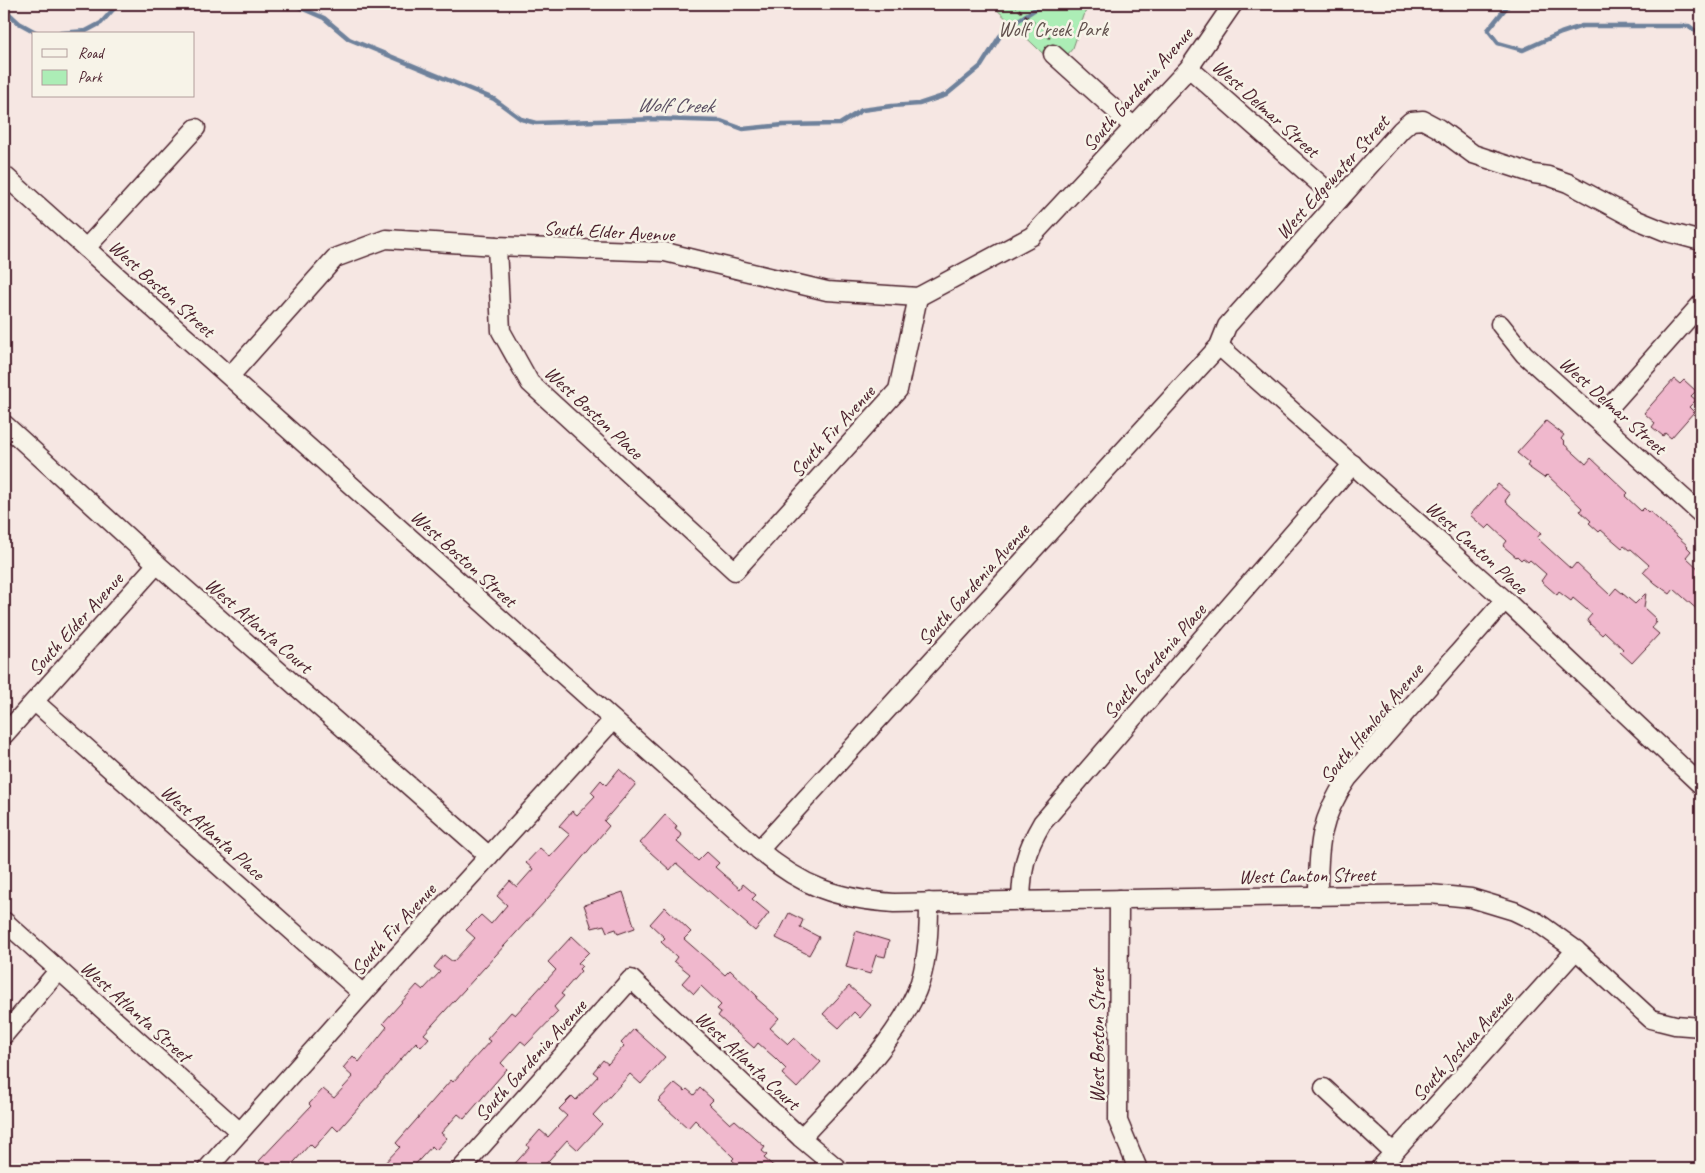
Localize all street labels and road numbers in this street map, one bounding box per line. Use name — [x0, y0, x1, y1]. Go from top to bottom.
street label: South Gardenia Avenue — [1077, 21, 1199, 156]
street label: West Delmar Street — [1207, 54, 1326, 165]
street label: West Edgewater Street — [1270, 108, 1396, 244]
street label: South Elder Avenue — [543, 216, 676, 247]
street label: West Boston Street — [103, 234, 222, 344]
street label: West Delmar Street — [1554, 351, 1673, 462]
street label: West Boston Place — [539, 360, 649, 465]
street label: South Fir Avenue — [784, 379, 881, 483]
street label: West Canton Place — [1421, 495, 1534, 601]
street label: West Boston Street — [405, 504, 524, 614]
street label: South Gardenia Avenue — [912, 517, 1036, 651]
street label: South Elder Avenue — [22, 566, 129, 681]
street label: West Atlanta Court — [200, 572, 319, 680]
street label: South Gardenia Place — [1097, 597, 1212, 724]
street label: South Hemlock Avenue — [1314, 657, 1430, 788]
street label: West Atlanta Place — [156, 779, 271, 887]
street label: West Canton Street — [1238, 862, 1378, 889]
street label: South Fir Avenue — [345, 877, 442, 981]
street label: West Atlanta Street — [75, 955, 199, 1070]
street label: West Boston Street — [1085, 967, 1110, 1103]
street label: South Joshua Avenue — [1406, 985, 1520, 1107]
street label: South Gardenia Avenue — [469, 993, 593, 1127]
street label: West Atlanta Court — [690, 1005, 807, 1117]

